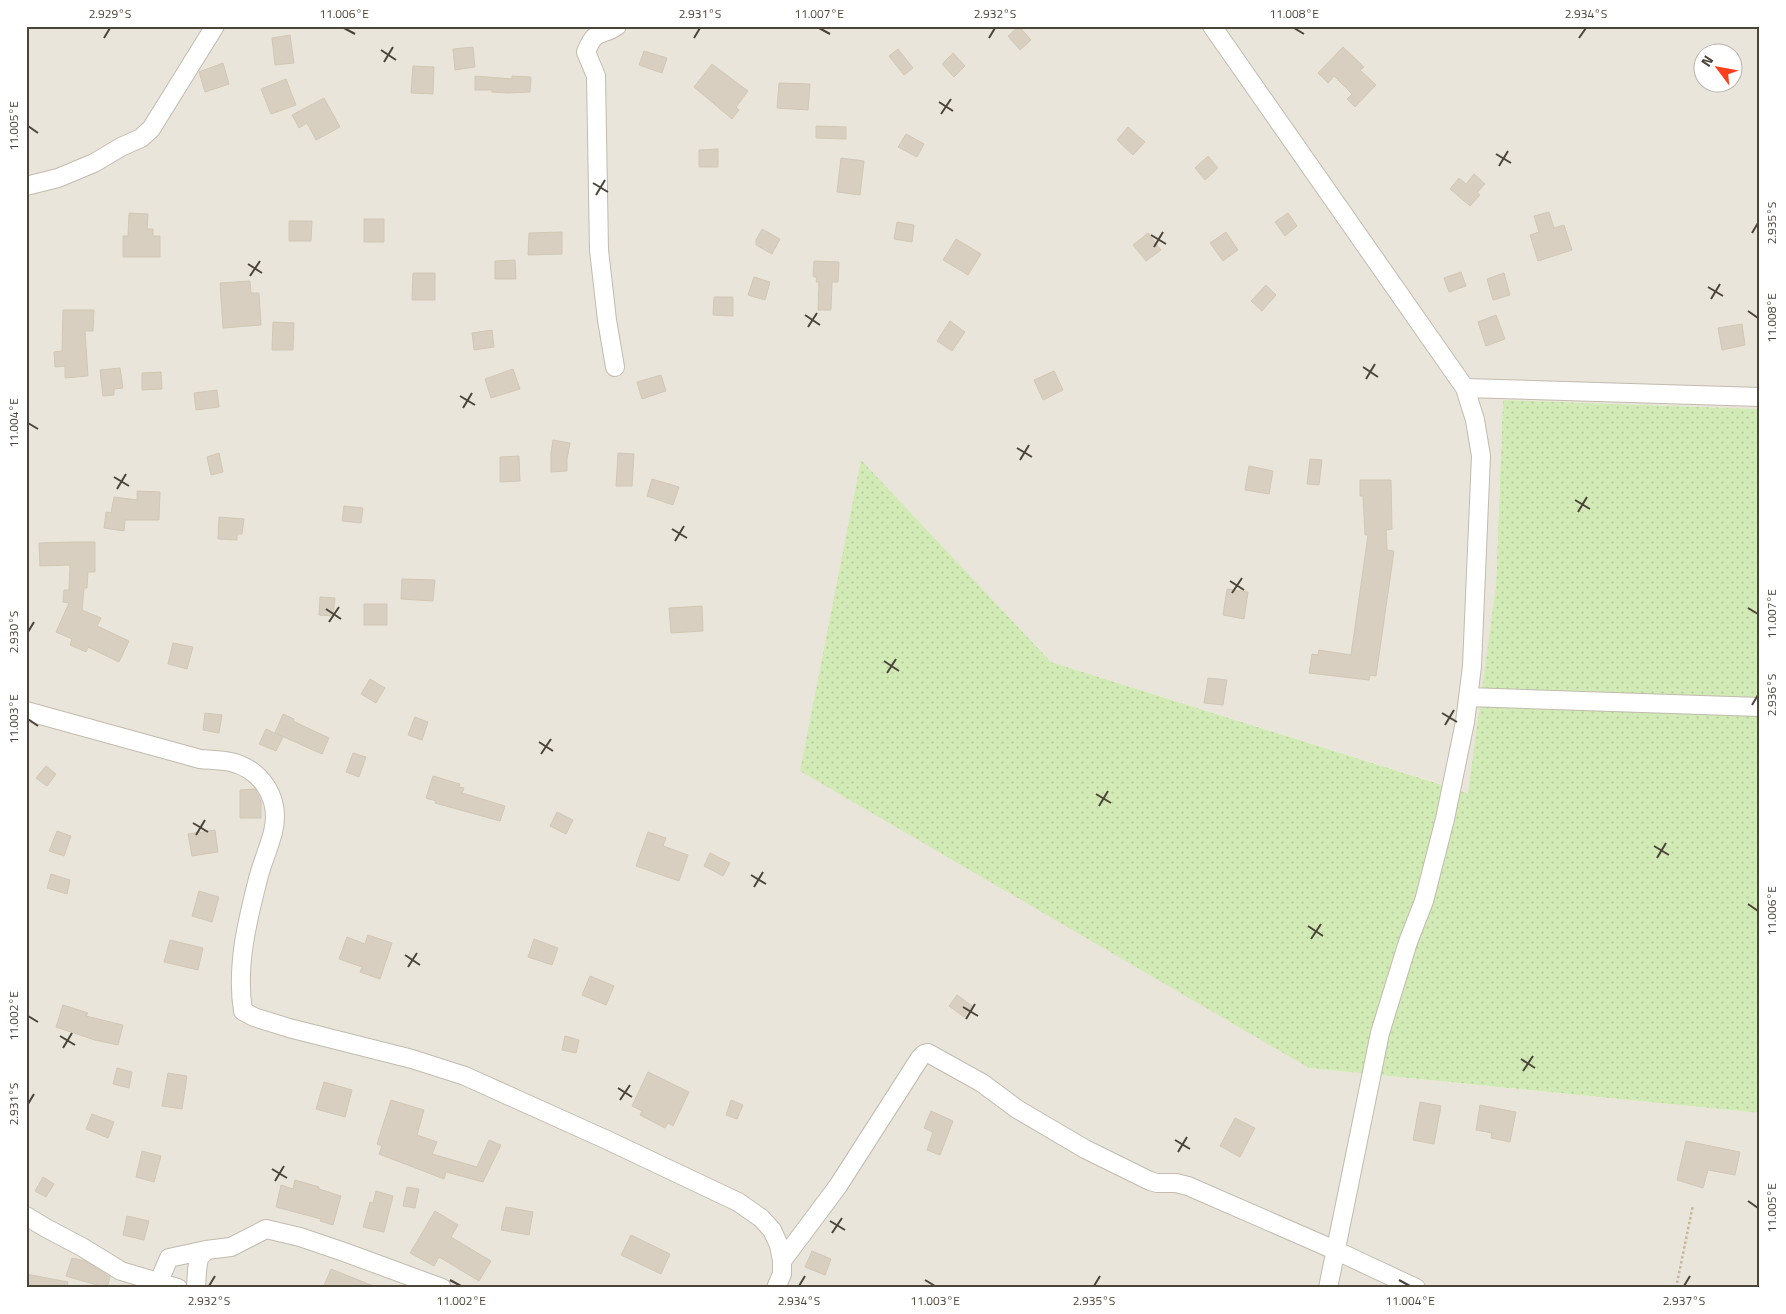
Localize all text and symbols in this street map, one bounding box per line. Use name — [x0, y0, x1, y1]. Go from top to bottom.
text: 2.929°S — [89, 4, 131, 23]
text: 11.006°E — [319, 4, 369, 23]
text: 2.931°S — [679, 4, 721, 23]
text: 11.007°E — [794, 4, 844, 23]
text: 2.932°S — [974, 4, 1016, 23]
text: 11.008°E — [1269, 4, 1319, 23]
text: 2.934°S — [1565, 4, 1607, 23]
north arrow — [1694, 42, 1744, 92]
text: N — [1695, 51, 1718, 71]
text: 11.005°E — [4, 101, 23, 151]
text: 2.935°S — [1762, 202, 1781, 244]
text: 11.008°E — [1762, 293, 1781, 343]
text: 11.004°E — [4, 398, 23, 448]
text: 11.007°E — [1762, 589, 1781, 639]
text: 2.930°S — [4, 611, 23, 653]
text: 2.936°S — [1762, 674, 1781, 716]
text: 11.003°E — [4, 694, 23, 744]
text: 11.006°E — [1762, 886, 1781, 936]
text: 11.002°E — [4, 991, 23, 1041]
text: 2.931°S — [4, 1083, 23, 1125]
text: 11.005°E — [1762, 1183, 1781, 1233]
text: 2.932°S — [188, 1291, 230, 1310]
text: 11.002°E — [436, 1291, 486, 1310]
text: 2.934°S — [778, 1291, 820, 1310]
text: 11.003°E — [910, 1291, 960, 1310]
text: 2.935°S — [1073, 1291, 1115, 1310]
text: 11.004°E — [1385, 1291, 1435, 1310]
text: 2.937°S — [1663, 1291, 1705, 1310]

